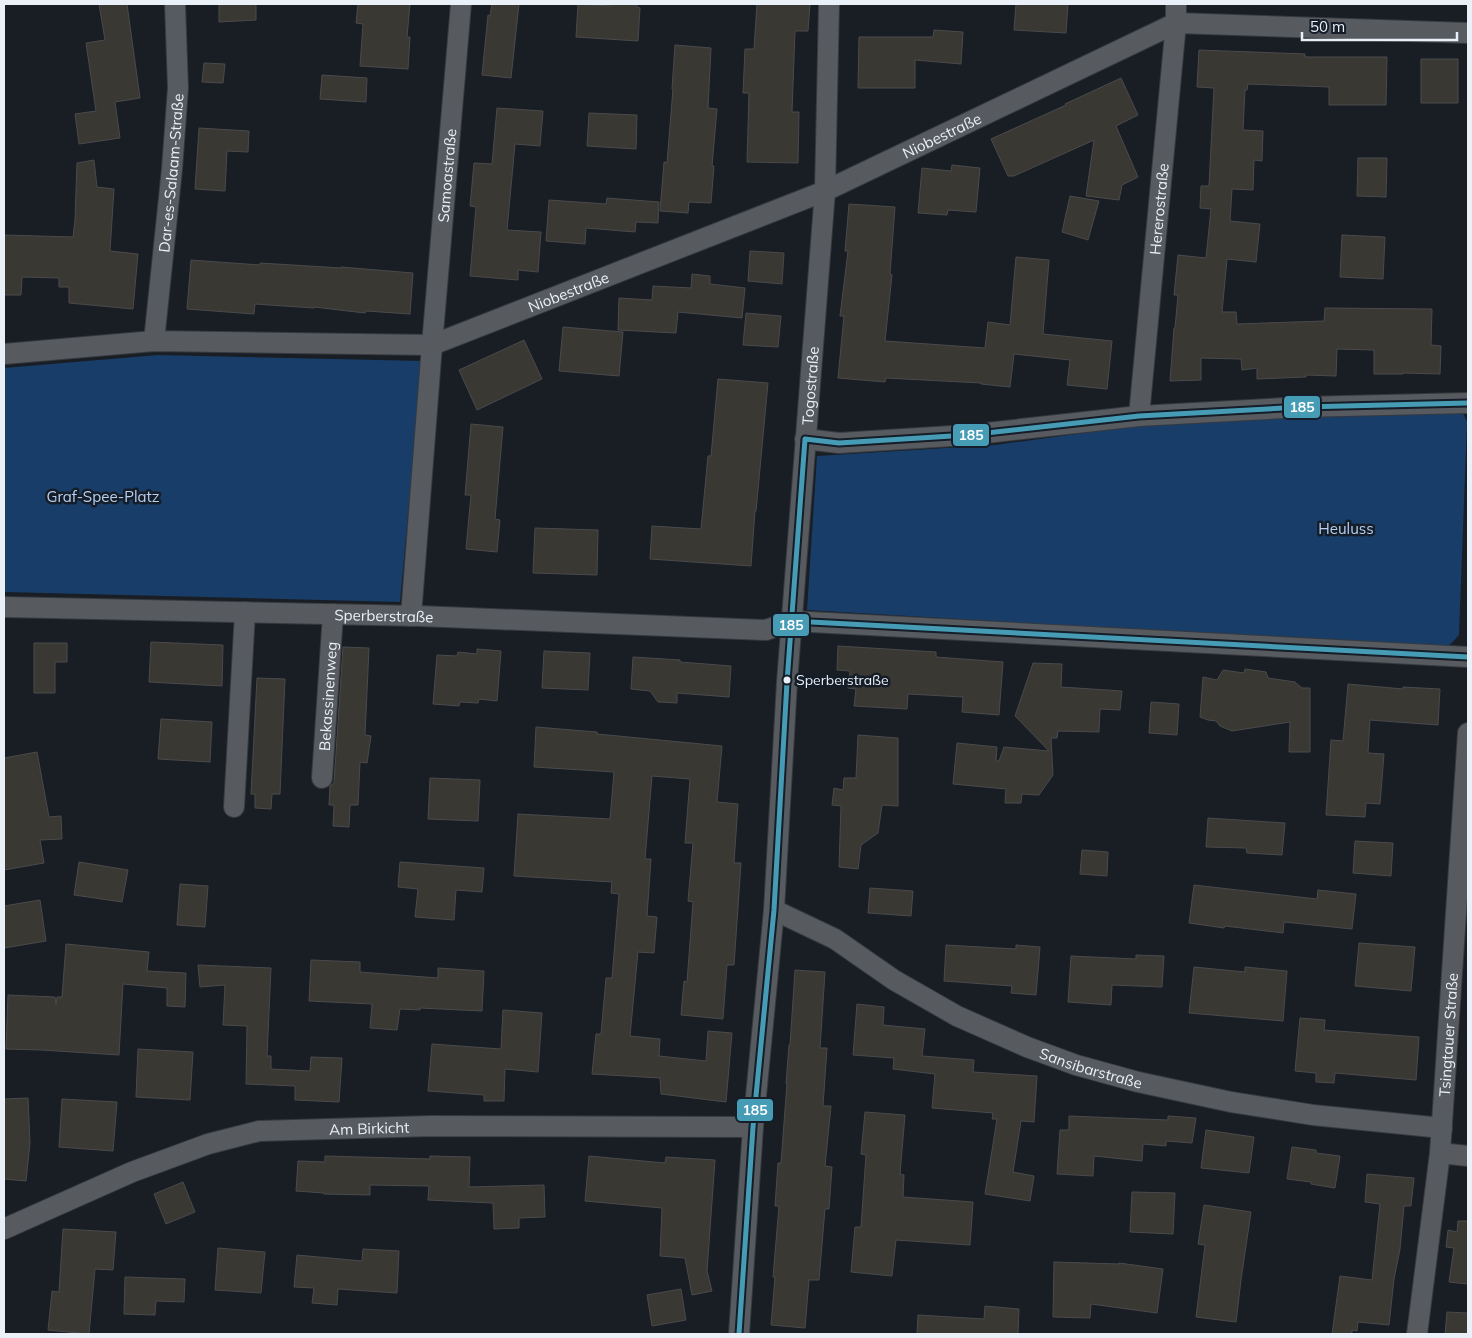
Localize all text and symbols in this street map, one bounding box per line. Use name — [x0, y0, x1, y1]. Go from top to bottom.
scale bar — [1302, 10, 1457, 42]
text: 50 m — [1310, 17, 1345, 36]
street label: Dar-es-Salaam-Straße — [154, 93, 187, 253]
street label: Niobestraße — [899, 108, 984, 162]
street label: Samoastraße — [433, 128, 460, 223]
street label: Hererostraße — [1145, 162, 1172, 256]
street label: Niobestraße — [525, 267, 611, 316]
street label: Togostraße — [797, 346, 822, 426]
line badge: 185 — [1283, 395, 1321, 419]
text: 185 — [1289, 398, 1315, 416]
line badge: 185 — [952, 423, 990, 447]
text: 185 — [958, 426, 984, 444]
park label: Graf-Spee-Platz — [46, 487, 160, 506]
park label: Heuluss — [1318, 519, 1374, 538]
street label: Sperberstraße — [334, 605, 434, 626]
line badge: 185 — [772, 613, 810, 637]
text: 185 — [778, 616, 804, 634]
street label: Bekassinenweg — [314, 641, 341, 751]
place label: Sperberstraße — [796, 671, 889, 689]
marker: Sperberstraße — [782, 675, 792, 685]
street label: Tsingtauer Straße — [1434, 972, 1461, 1097]
street label: Sansibarstraße — [1037, 1043, 1144, 1092]
line badge: 185 — [736, 1098, 774, 1122]
text: 185 — [742, 1101, 768, 1119]
street label: Am Birkicht — [329, 1117, 410, 1138]

